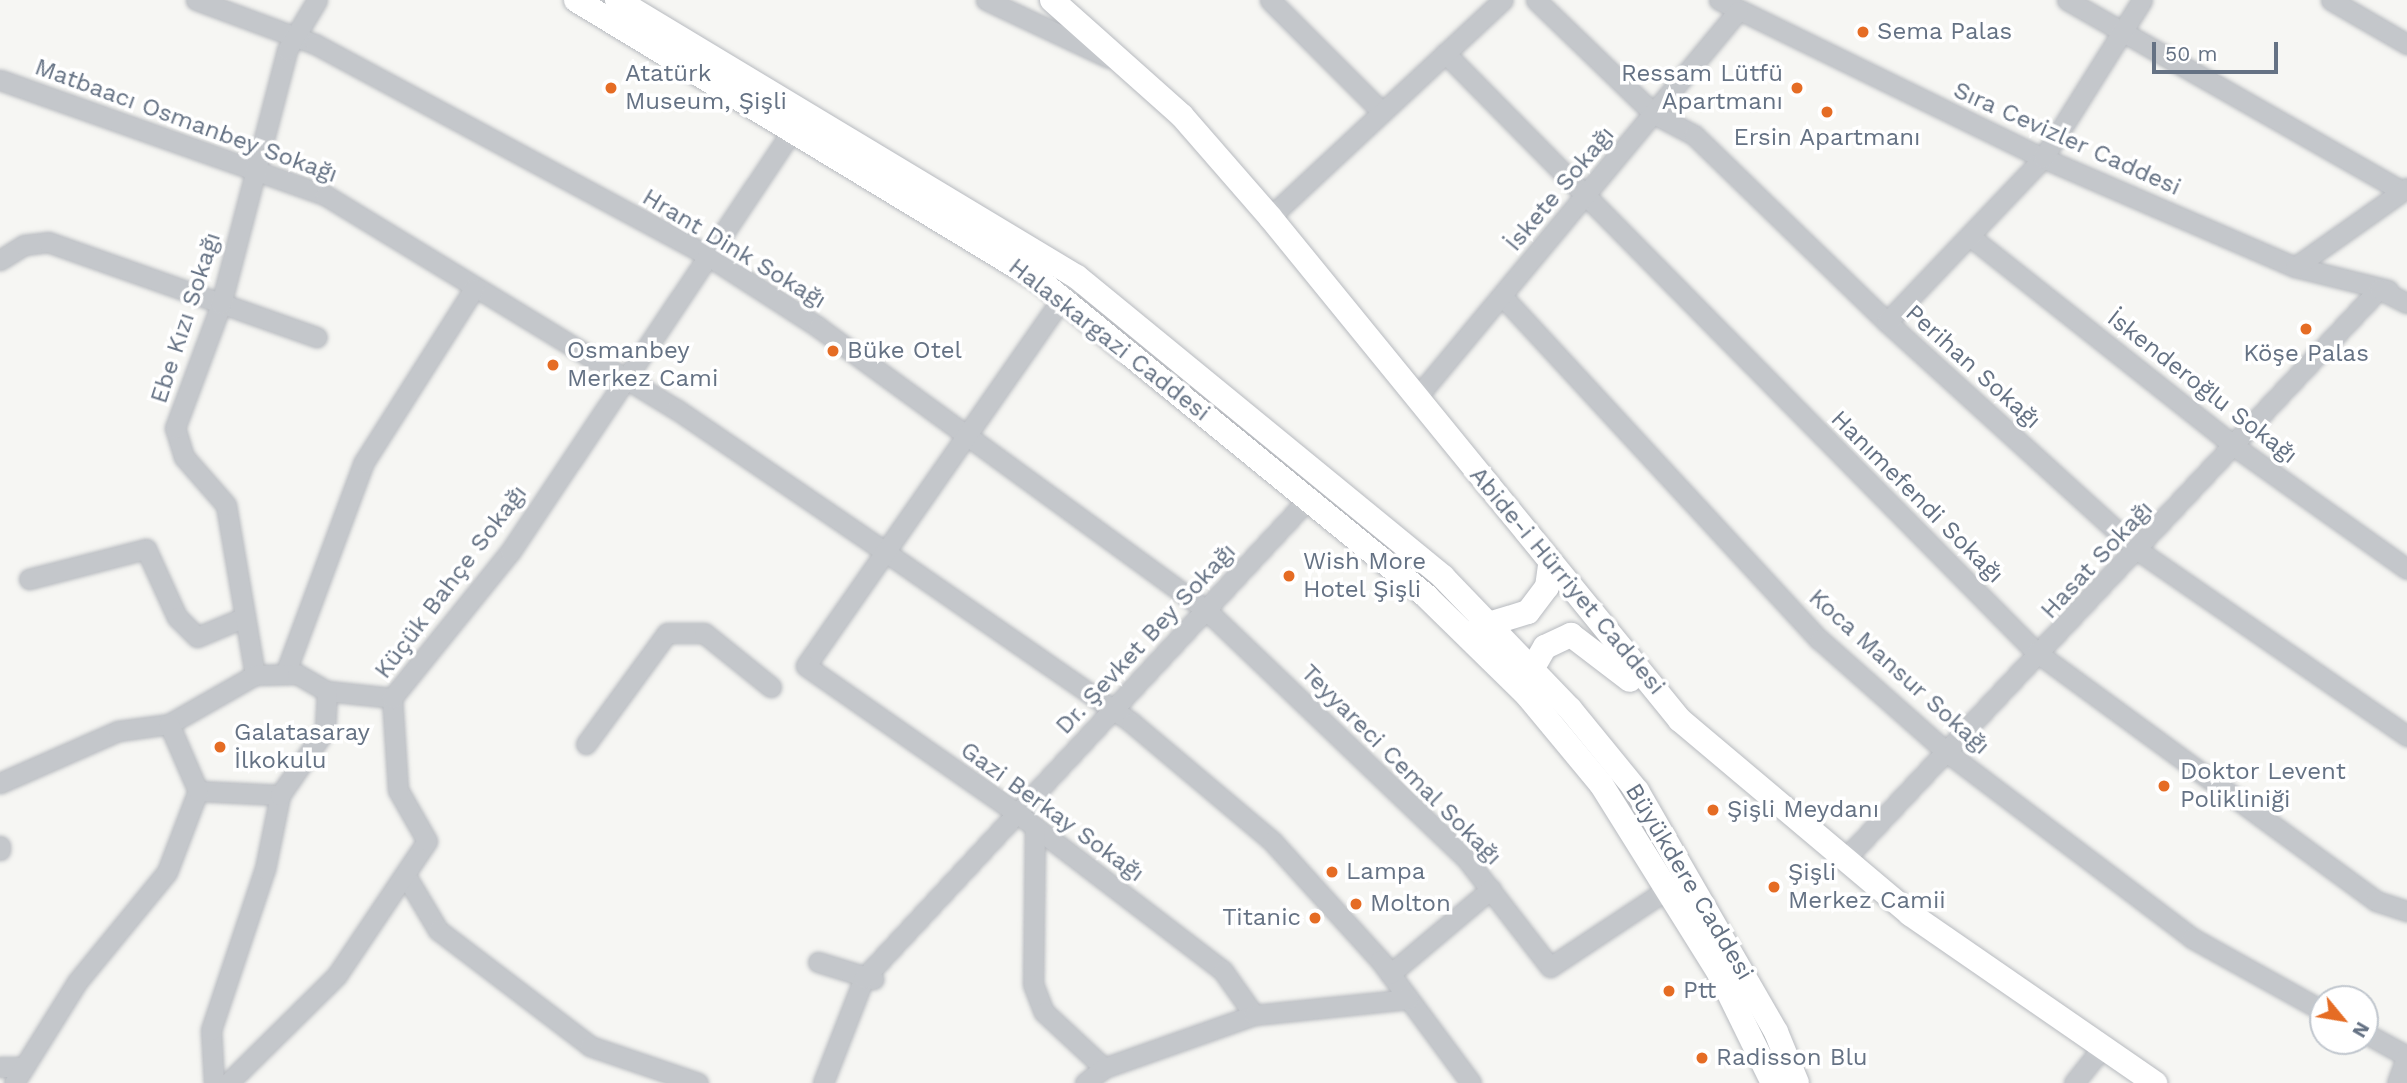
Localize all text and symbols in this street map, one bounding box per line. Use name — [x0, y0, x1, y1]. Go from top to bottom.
place label: Sema Palas — [1877, 18, 2013, 46]
marker: Sema Palas — [1855, 24, 1871, 40]
scale bar — [2155, 28, 2281, 72]
text: 50 m — [2165, 41, 2217, 66]
street label: Matbaacı Osmanbey Sokağı — [31, 53, 341, 189]
place label: Atatürk Museum, Şişli — [625, 60, 787, 116]
place label: Ressam Lütfü Apartmanı — [1621, 60, 1783, 116]
street label: Sıra Cevizler Caddesi — [1948, 76, 2186, 202]
marker: Atatürk Museum, Şişli — [603, 80, 619, 96]
marker: Ressam Lütfü Apartmanı — [1789, 80, 1805, 96]
marker: Ersin Apartmanı — [1819, 104, 1835, 120]
street label: İskete Sokağı — [1499, 121, 1621, 257]
place label: Ersin Apartmanı — [1733, 124, 1921, 152]
street label: Hrant Dink Sokağı — [637, 183, 831, 315]
street label: Ebe Kızı Sokağı — [145, 229, 227, 407]
street label: Halaskargazi Caddesi — [1003, 252, 1215, 428]
street label: Perihan Sokağı — [1900, 299, 2046, 435]
street label: İskenderoğlu Sokağı — [2101, 304, 2303, 470]
marker: Köşe Palas — [2298, 321, 2314, 337]
place label: Osmanbey Merkez Cami — [567, 337, 718, 393]
place label: Büke Otel — [847, 337, 962, 365]
place label: Köşe Palas — [2243, 340, 2369, 368]
marker: Büke Otel — [825, 343, 841, 359]
marker: Osmanbey Merkez Cami — [545, 357, 561, 373]
street label: Hanımefendi Sokağı — [1825, 405, 2009, 589]
street label: Abide-i Hürriyet Caddesi — [1463, 461, 1671, 701]
street label: Küçük Bahçe Sokağı — [369, 479, 533, 685]
street label: Hasat Sokağı — [2035, 495, 2159, 625]
street label: Dr. Şevket Bey Sokağı — [1050, 537, 1242, 741]
place label: Wish More Hotel Şişli — [1303, 548, 1426, 604]
marker: Wish More Hotel Şişli — [1281, 568, 1297, 584]
street label: Koca Mansur Sokağı — [1802, 583, 1996, 761]
street label: Teyyareci Cemal Sokağı — [1294, 658, 1508, 872]
place label: Galatasaray İlkokulu — [234, 719, 370, 775]
street label: Gazi Berkay Sokağı — [954, 736, 1150, 888]
marker: Galatasaray İlkokulu — [212, 739, 228, 755]
place label: Doktor Levent Polikliniği — [2180, 758, 2346, 814]
marker: Doktor Levent Polikliniği — [2154, 776, 2174, 796]
street label: Büyükdere Caddesi — [1619, 778, 1759, 986]
place label: Şişli Meydanı — [1727, 796, 1879, 824]
marker: Şişli Meydanı — [1705, 802, 1721, 818]
place label: Lampa — [1346, 858, 1425, 886]
place label: Şişli Merkez Camii — [1788, 859, 1946, 915]
marker: Lampa — [1324, 864, 1340, 880]
marker: Şişli Merkez Camii — [1766, 879, 1782, 895]
place label: Molton — [1370, 890, 1451, 918]
marker: Molton — [1348, 896, 1364, 912]
place label: Titanic — [1222, 904, 1301, 932]
marker: Titanic — [1307, 910, 1323, 926]
place label: Ptt — [1683, 977, 1716, 1005]
marker: Ptt — [1661, 983, 1677, 999]
north arrow — [2309, 985, 2379, 1055]
text: N — [2347, 1018, 2374, 1042]
place label: Radisson Blu — [1716, 1044, 1868, 1072]
marker: Radisson Blu — [1694, 1050, 1710, 1066]

